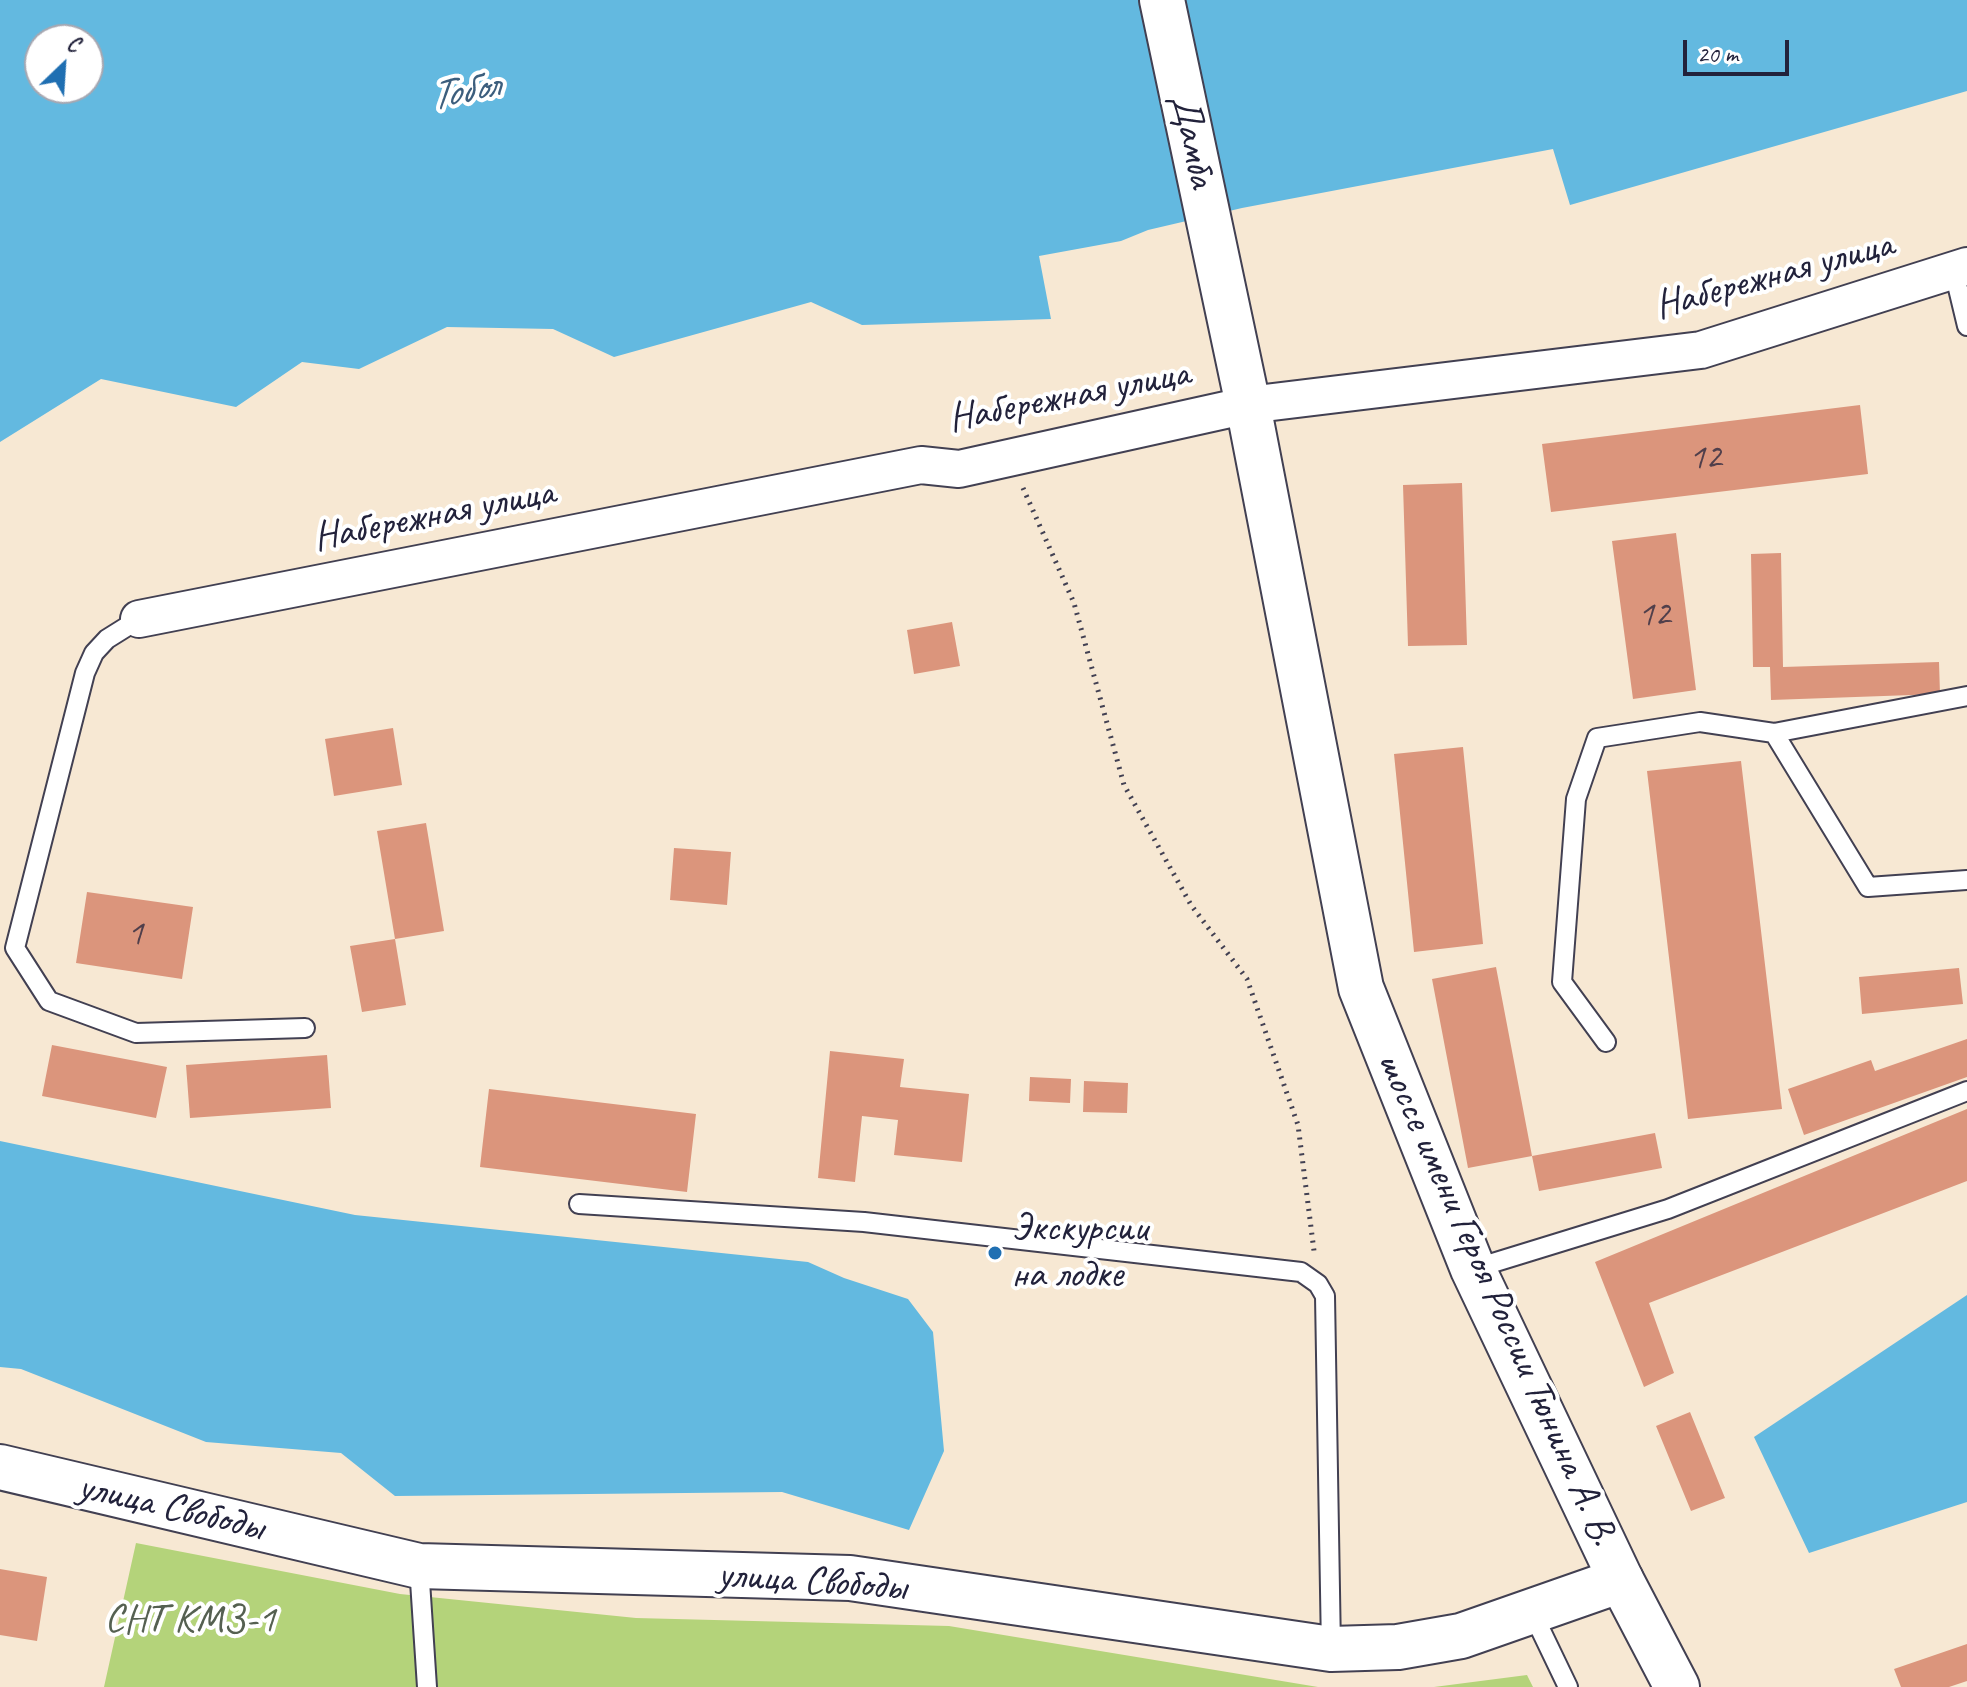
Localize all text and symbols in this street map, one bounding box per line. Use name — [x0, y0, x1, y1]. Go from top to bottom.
north arrow — [24, 24, 104, 104]
scale bar — [1687, 24, 1793, 74]
text: С — [62, 29, 84, 59]
text: 20 m — [1697, 39, 1738, 69]
water label: Тобол — [425, 61, 503, 123]
street label: Дамба — [1159, 90, 1225, 192]
street label: Набережная улица — [1650, 221, 1898, 331]
street label: Набережная улица — [944, 350, 1194, 444]
house number: 12 — [1689, 437, 1721, 481]
street label: Набережная улица — [309, 469, 559, 563]
house number: 12 — [1638, 594, 1670, 638]
house number: 1 — [127, 913, 143, 957]
street label: шоссе имени Героя России Тюнина А. В. — [1365, 1045, 1627, 1553]
place label: Экскурсии на лодке — [1011, 1206, 1147, 1300]
marker: Экскурсии на лодке — [986, 1244, 1004, 1262]
street label: улица Свободы — [73, 1463, 269, 1553]
street label: улица Свободы — [716, 1551, 908, 1613]
park label: СНТ КМЗ-1 — [104, 1597, 276, 1645]

